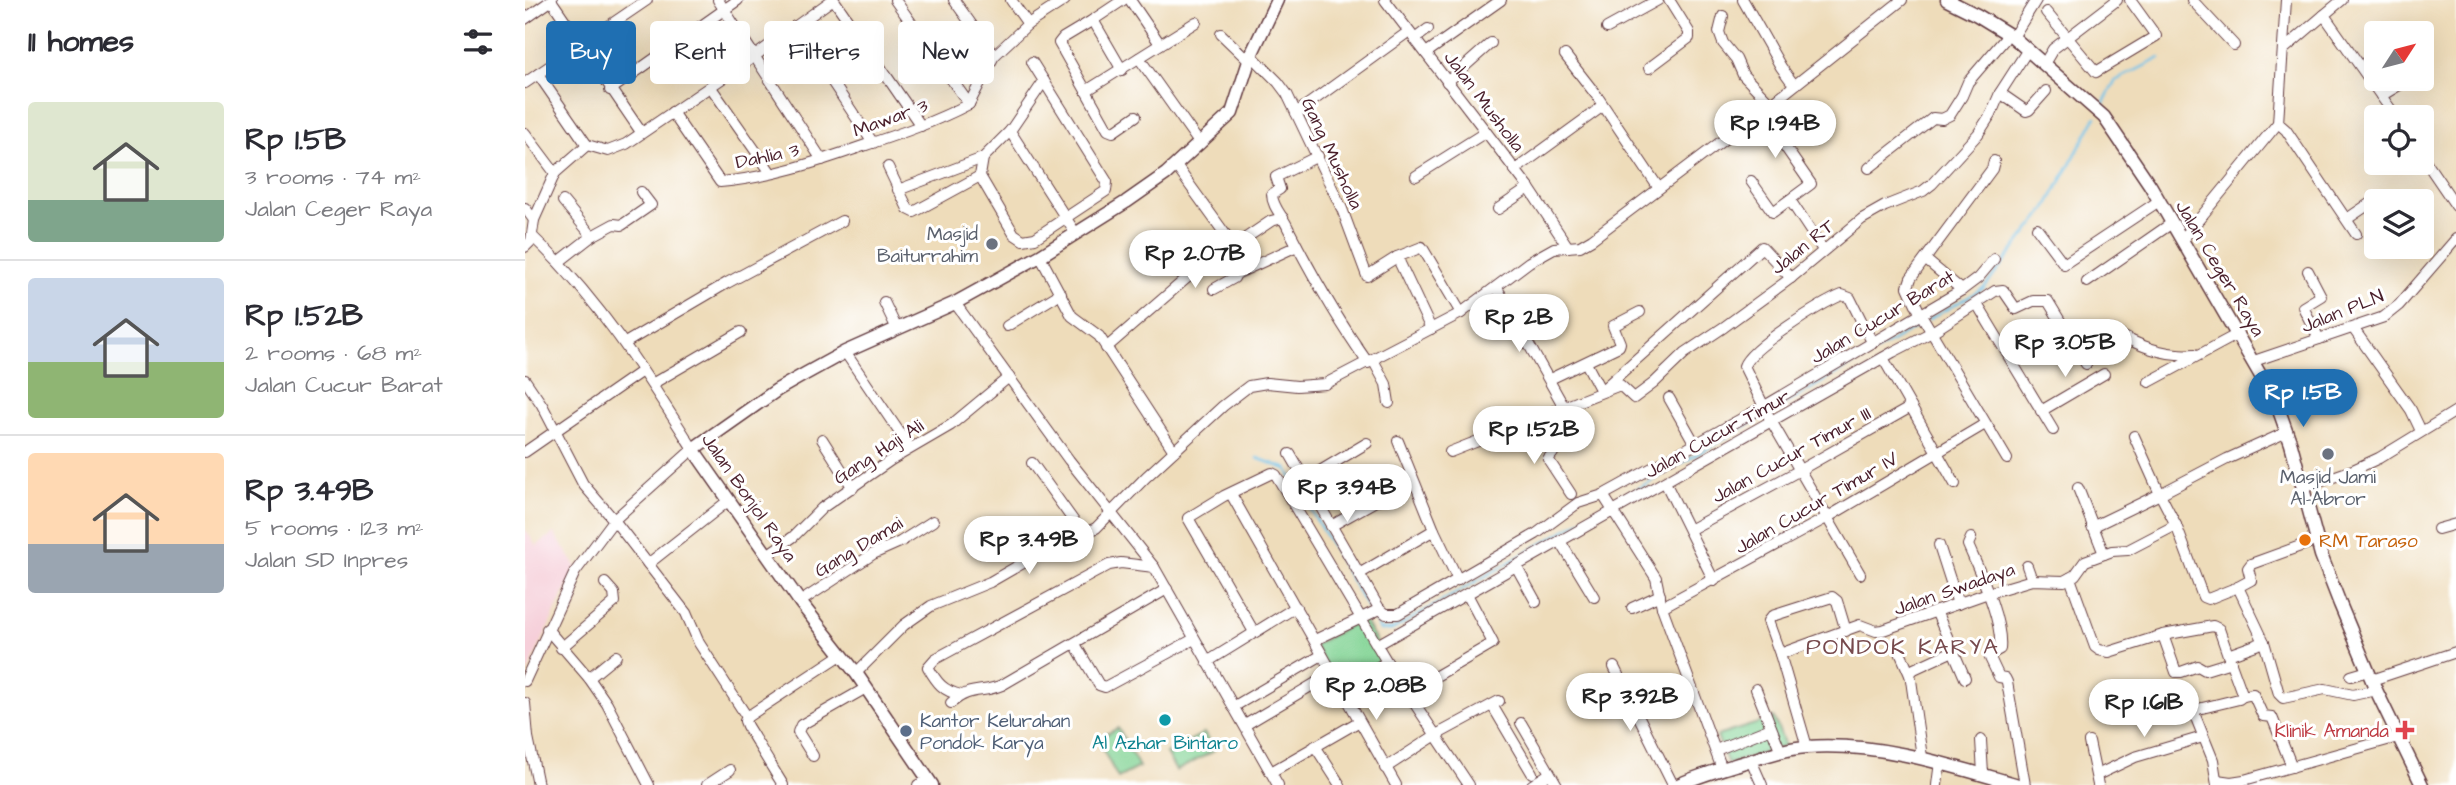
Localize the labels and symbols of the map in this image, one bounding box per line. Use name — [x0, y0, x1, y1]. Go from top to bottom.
north arrow — [2364, 21, 2434, 91]
street label: Jalan Musholla — [1437, 46, 1531, 158]
street label: Mawar 3 — [849, 92, 932, 144]
street label: Gang Musholla — [1293, 93, 1369, 215]
pin: Rp 1.94B — [1703, 100, 1847, 160]
street label: Dahlia 3 — [733, 137, 802, 176]
street label: Jalan Ceger Raya — [2167, 196, 2271, 343]
street label: Jalan RT — [1765, 213, 1841, 281]
place label: Masjid Baiturrahim — [877, 221, 978, 270]
pin: Rp 2.07B — [1123, 230, 1267, 290]
marker: Masjid Baiturrahim — [984, 236, 1000, 252]
street label: Jalan Cucur Barat — [1806, 263, 1960, 371]
street label: Jalan PLN — [2297, 283, 2388, 340]
pin: Rp 2B — [1470, 294, 1568, 354]
pin: Rp 3.05B — [1993, 320, 2137, 379]
pin: Rp 1.5B — [2238, 370, 2368, 429]
street label: Jalan Cucur Timur — [1640, 383, 1796, 485]
street label: Jalan Cucur Timur III — [1707, 400, 1876, 510]
pin: Rp 1.52B — [1462, 406, 1606, 466]
street label: Gang Haji Ali — [828, 413, 930, 492]
street label: Jalan Bonjol Raya — [694, 428, 803, 568]
street label: Jalan Cucur Timur IV — [1730, 445, 1903, 561]
marker: Masjid Jami Al-Abror — [2320, 446, 2336, 462]
pin: Rp 3.94B — [1275, 464, 1419, 524]
place label: Masjid Jami Al-Abror — [2280, 464, 2376, 513]
street label: Gang Damai — [809, 510, 909, 585]
pin: Rp 3.49B — [957, 516, 1101, 576]
place label: RM Taraso — [2319, 528, 2418, 555]
marker: RM Taraso — [2297, 532, 2313, 548]
street label: Jalan Swadaya — [1890, 556, 2019, 624]
district label: PONDOK KARYA — [1806, 631, 2000, 663]
pin: Rp 2.08B — [1304, 662, 1448, 722]
pin: Rp 3.92B — [1558, 674, 1702, 733]
pin: Rp 1.61B — [2072, 680, 2216, 739]
place label: Kantor Kelurahan Pondok Karya — [920, 708, 1070, 758]
marker: Al Azhar Bintaro — [1157, 712, 1173, 728]
place label: Klinik Amanda — [2274, 718, 2389, 745]
marker: Klinik Amanda — [2395, 720, 2415, 740]
marker: Kantor Kelurahan Pondok Karya — [898, 723, 914, 739]
place label: Al Azhar Bintaro — [1092, 730, 1238, 757]

